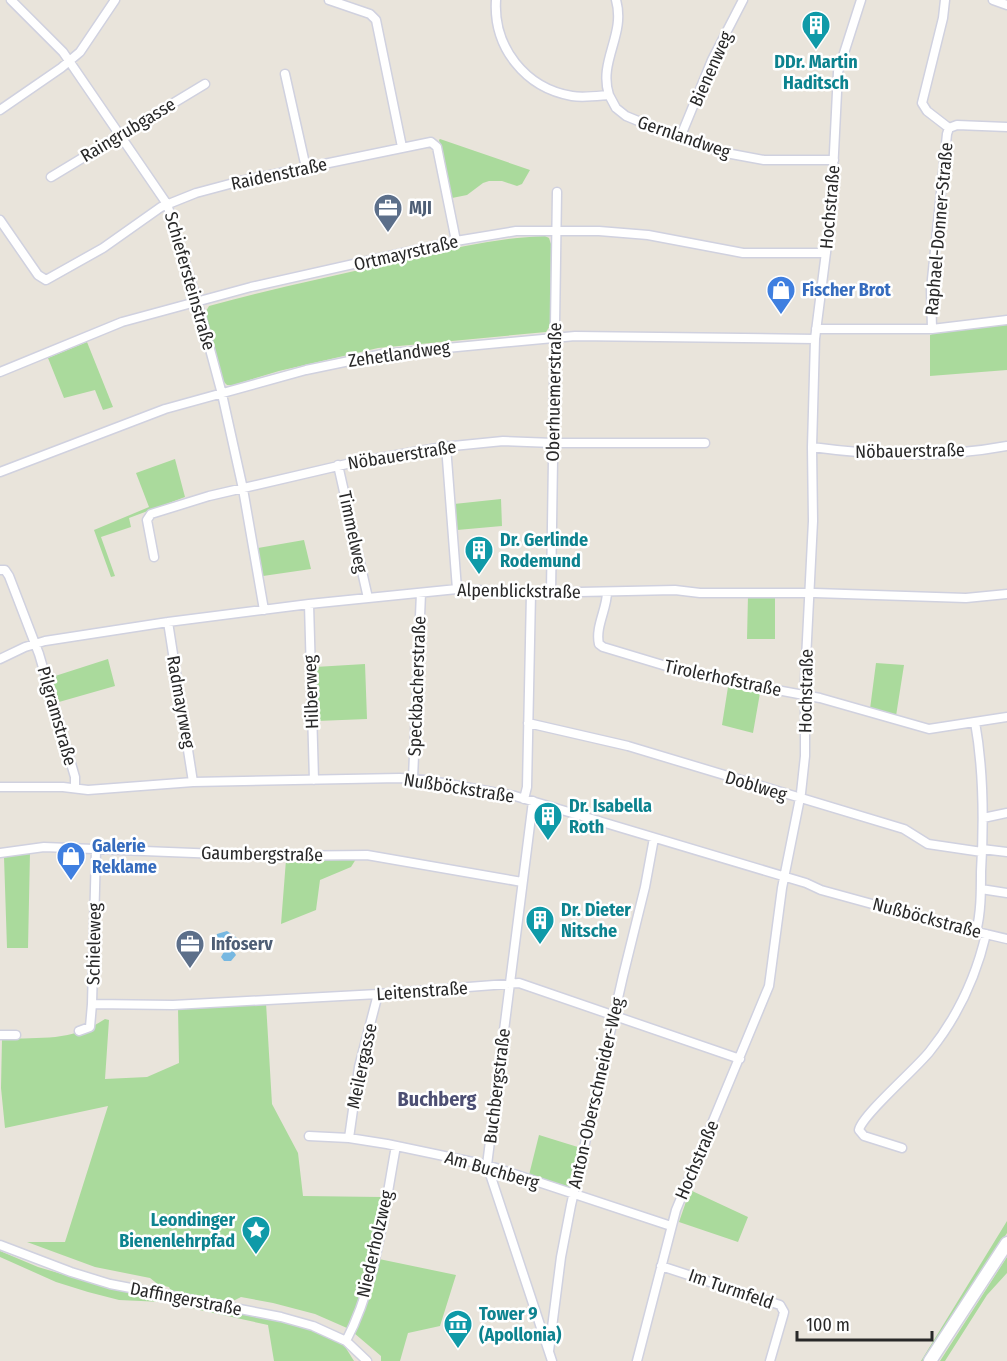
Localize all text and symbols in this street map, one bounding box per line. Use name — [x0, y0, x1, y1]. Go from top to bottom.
building icon: DDr. Martin Haditsch — [800, 9, 832, 51]
street label: Bienenweg — [685, 27, 738, 110]
place label: DDr. Martin Haditsch — [774, 51, 858, 94]
street label: Raingrubgasse — [76, 93, 180, 167]
street label: Gernlandweg — [635, 111, 734, 163]
street label: Raphael-Donner-Straße — [920, 141, 958, 316]
street label: Raidenstraße — [229, 153, 329, 195]
street label: Hochstraße — [815, 164, 845, 250]
office icon: MJI — [372, 192, 404, 234]
place label: MJI — [409, 197, 432, 219]
street label: Schiefersteinstraße — [160, 209, 220, 353]
street label: Ortmayrstraße — [352, 230, 460, 276]
shop icon: Fischer Brot — [765, 274, 797, 316]
place label: Fischer Brot — [802, 279, 892, 301]
street label: Oberhuemerstraße — [542, 322, 566, 462]
street label: Zehetlandweg — [347, 336, 452, 372]
street label: Nöbauerstraße — [346, 436, 458, 474]
street label: Nöbauerstraße — [855, 439, 965, 463]
street label: Timmelweg — [334, 489, 373, 576]
place label: Dr. Gerlinde Rodemund — [500, 529, 588, 572]
building icon: Dr. Gerlinde Rodemund — [463, 534, 495, 576]
street label: Alpenblickstraße — [457, 579, 581, 603]
street label: Speckbacherstraße — [404, 615, 430, 757]
street label: Hochstraße — [794, 649, 818, 733]
street label: Radmayrweg — [162, 654, 200, 751]
street label: Hilberweg — [299, 654, 323, 729]
street label: Tirolerhofstraße — [663, 655, 784, 701]
street label: Pilgramstraße — [32, 664, 82, 768]
street label: Doblweg — [722, 766, 790, 806]
street label: Nußböckstraße — [402, 768, 516, 808]
place label: Dr. Isabella Roth — [569, 795, 652, 838]
building icon: Dr. Isabella Roth — [532, 800, 564, 842]
place label: Galerie Reklame — [92, 835, 157, 878]
shop icon: Galerie Reklame — [55, 840, 87, 882]
street label: Gaumbergstraße — [201, 842, 323, 866]
street label: Nußböckstraße — [870, 893, 984, 943]
place label: Dr. Dieter Nitsche — [561, 899, 631, 942]
street label: Schieleweg — [82, 902, 106, 985]
building icon: Dr. Dieter Nitsche — [524, 904, 556, 946]
office icon: Infoserv — [174, 928, 206, 970]
place label: Infoserv — [211, 933, 273, 955]
street label: Leitenstraße — [376, 977, 469, 1005]
street label: Anton-Oberschneider-Weg — [563, 995, 629, 1191]
street label: Meilergasse — [342, 1021, 382, 1111]
street label: Buchbergstraße — [479, 1027, 515, 1145]
district label: Buchberg — [398, 1087, 476, 1111]
street label: Hochstraße — [670, 1117, 724, 1203]
street label: Am Buchberg — [442, 1146, 542, 1194]
street label: Niederholzweg — [352, 1188, 398, 1300]
place label: Leondinger Bienenlehrpfad — [119, 1209, 235, 1252]
place icon: Leondinger Bienenlehrpfad — [240, 1214, 272, 1256]
street label: Im Turmfeld — [686, 1264, 776, 1314]
street label: Daffingerstraße — [128, 1277, 244, 1321]
place label: Tower 9 (Apollonia) — [479, 1303, 562, 1346]
scale bar — [797, 1304, 932, 1342]
museum icon: Tower 9 (Apollonia) — [442, 1308, 474, 1350]
text: 100 m — [806, 1314, 850, 1336]

